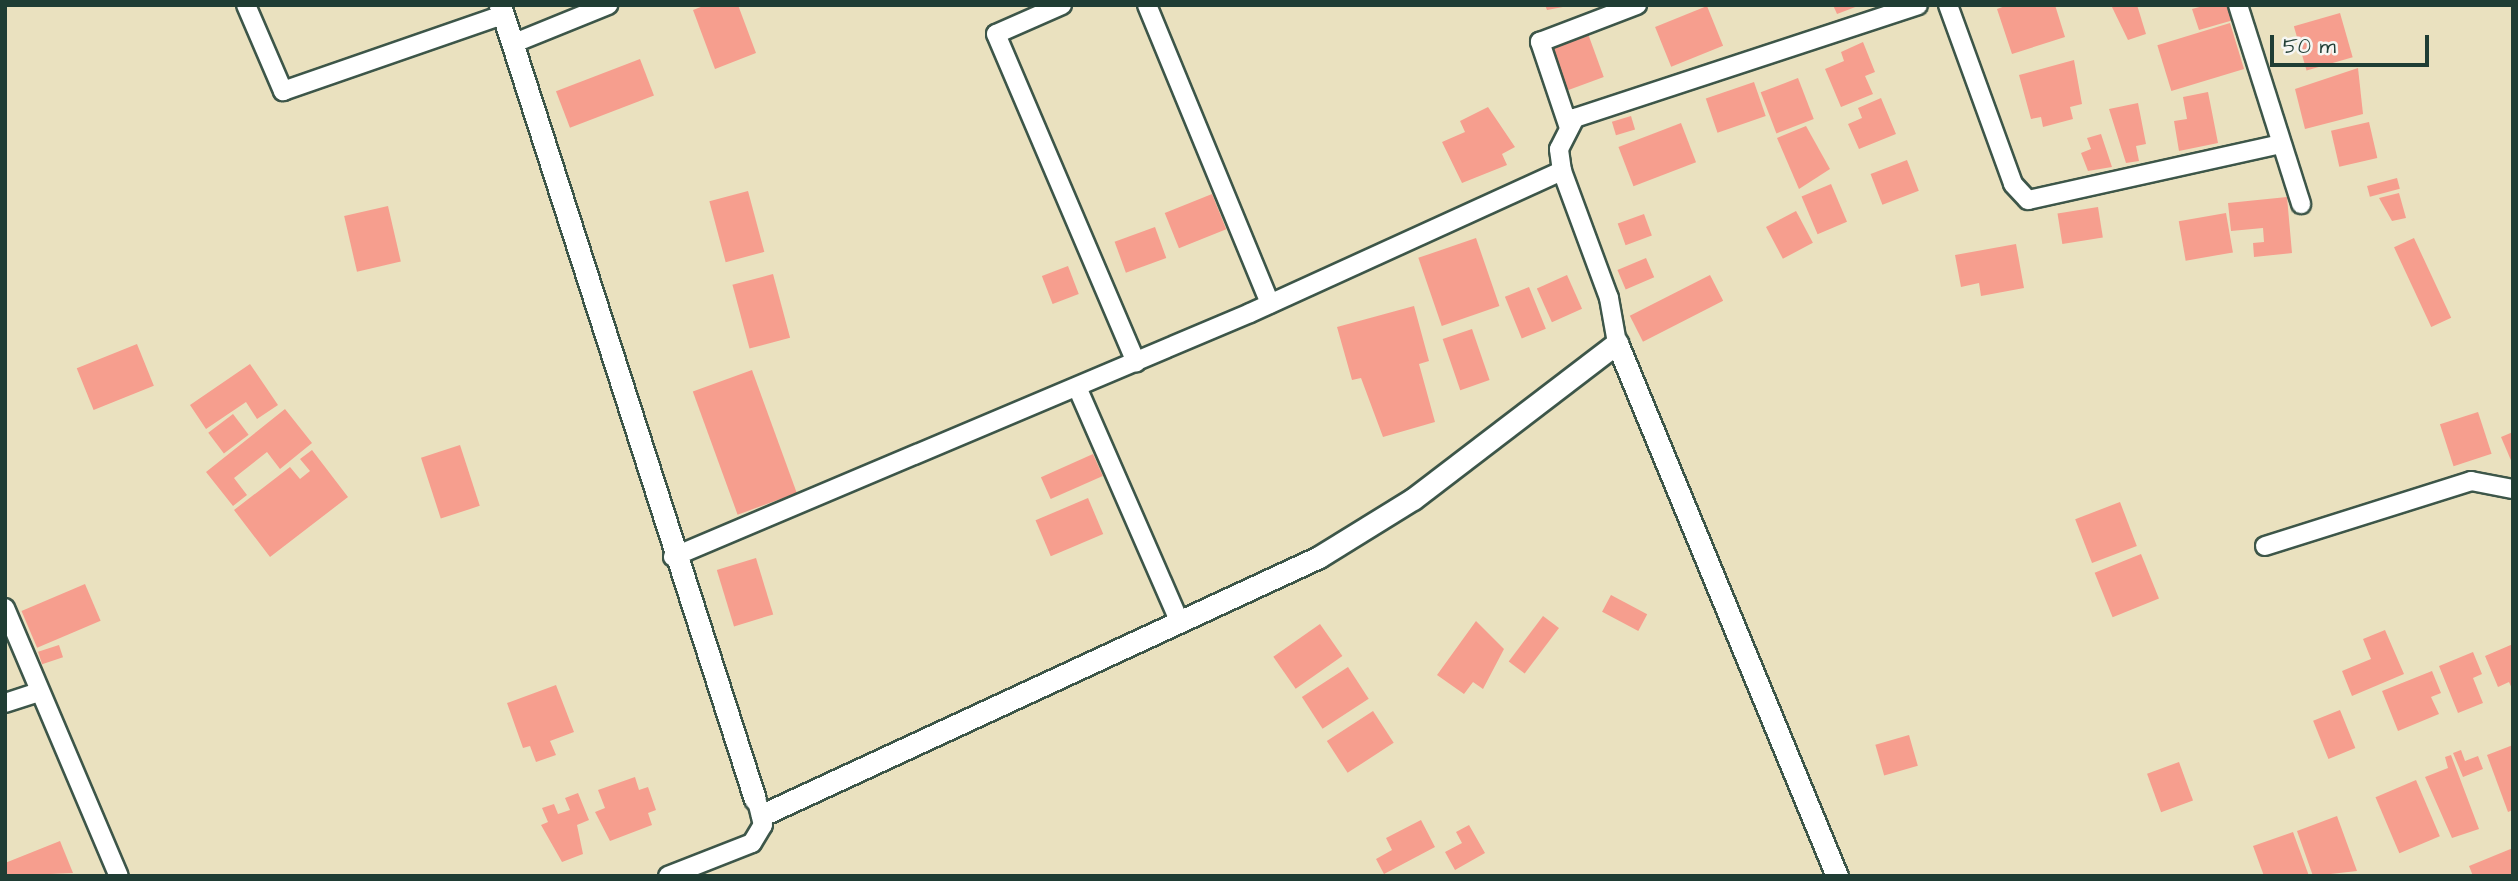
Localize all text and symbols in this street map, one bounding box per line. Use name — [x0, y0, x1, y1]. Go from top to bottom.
scale bar — [2273, 21, 2432, 65]
text: 50 m — [2283, 32, 2336, 61]

